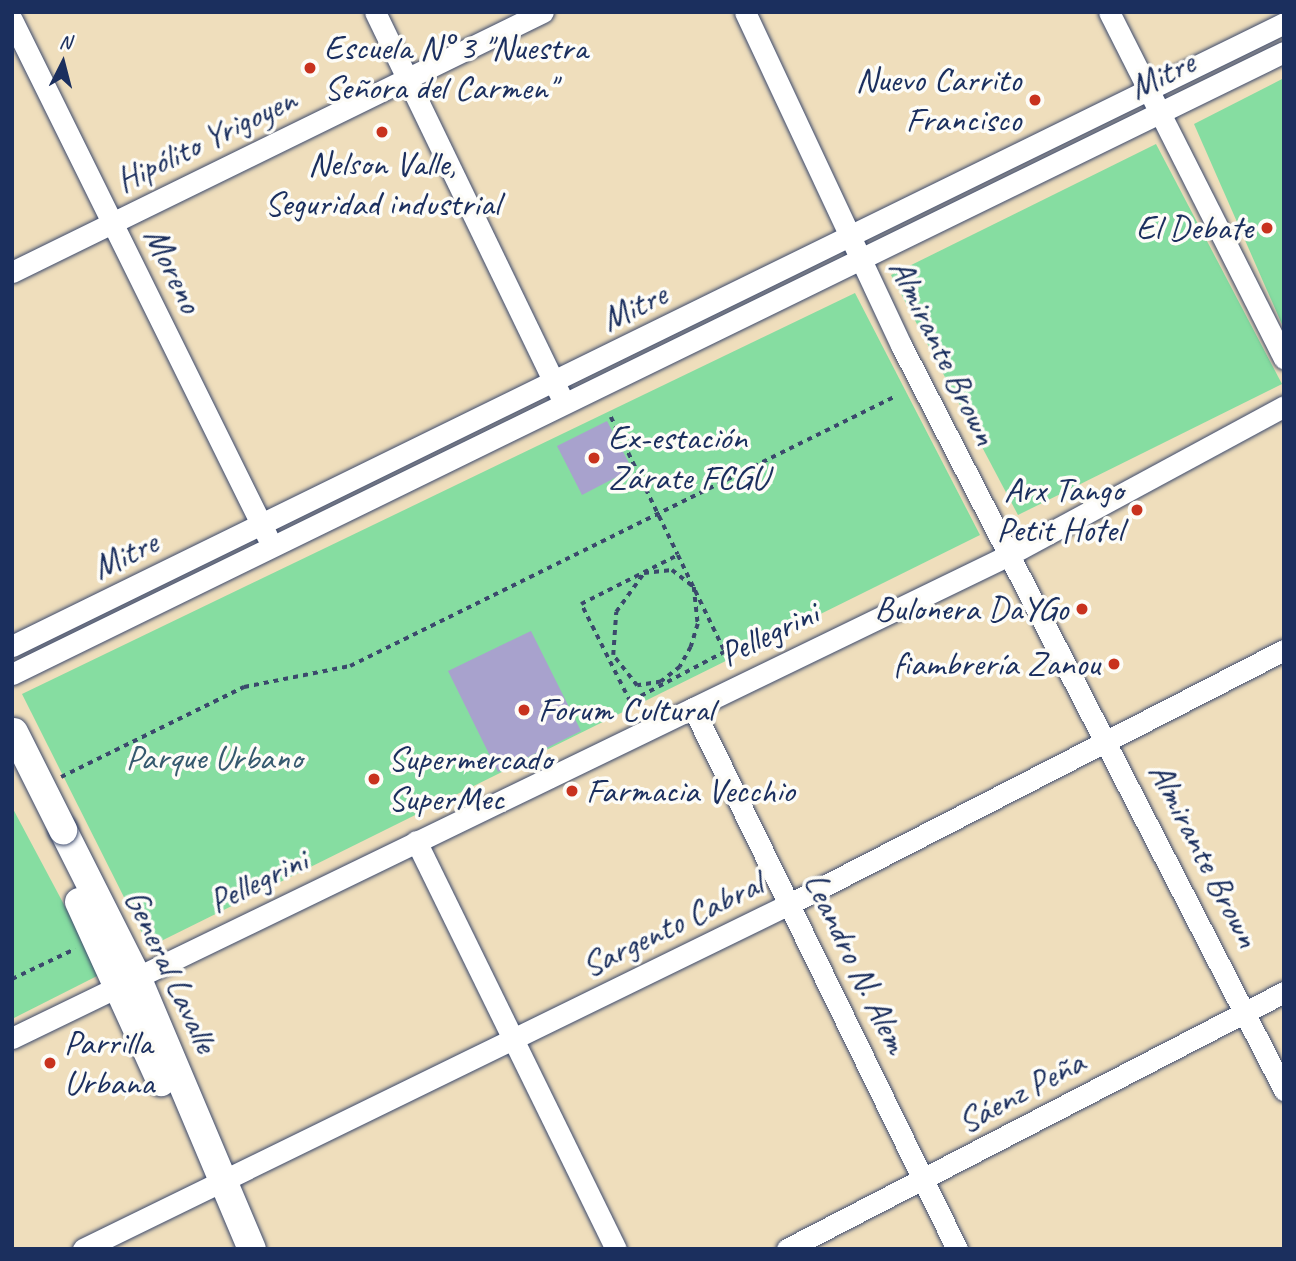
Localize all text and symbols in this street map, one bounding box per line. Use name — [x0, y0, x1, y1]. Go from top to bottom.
place label: Escuela N° 3 "Nuestra Señora del Carmen" — [324, 27, 587, 109]
north arrow — [28, 28, 98, 98]
text: N — [58, 30, 72, 55]
street label: Mitre — [1122, 41, 1202, 109]
place label: Nuevo Carrito Francisco — [856, 59, 1021, 141]
marker: Escuela N° 3 "Nuestra Señora del Carmen" — [302, 60, 318, 76]
street label: Hipólito Yrigoyen — [109, 78, 303, 202]
marker: Nuevo Carrito Francisco — [1027, 92, 1043, 108]
marker: Nelson Valle, Seguridad industrial — [374, 124, 390, 140]
place label: Nelson Valle, Seguridad industrial — [264, 143, 500, 225]
place label: El Debate — [1136, 207, 1253, 249]
marker: El Debate — [1259, 220, 1275, 236]
street label: Moreno — [134, 221, 212, 319]
street label: Almirante Brown — [880, 252, 1006, 452]
street label: Mitre — [594, 273, 674, 341]
place label: Ex-estación Zárate FCGU — [608, 417, 768, 499]
marker: Ex-estación Zárate FCGU — [586, 450, 602, 466]
place label: Arx Tango Petit Hotel — [997, 469, 1123, 551]
marker: Arx Tango Petit Hotel — [1129, 502, 1145, 518]
street label: Mitre — [85, 521, 165, 589]
place label: Bulonera DaYGo — [873, 588, 1068, 630]
street label: Pellegrini — [713, 592, 825, 676]
marker: Bulonera DaYGo — [1074, 601, 1090, 617]
place label: fiambrería Zanou — [893, 643, 1100, 685]
marker: fiambrería Zanou — [1106, 656, 1122, 672]
place label: Forum Cultural — [538, 689, 714, 731]
marker: Forum Cultural — [516, 702, 532, 718]
park label: Parque Urbano — [125, 737, 303, 779]
place label: Supermercado SuperMec — [388, 738, 552, 820]
street label: Almirante Brown — [1139, 755, 1269, 955]
place label: Farmacia Vecchio — [586, 770, 795, 812]
marker: Supermercado SuperMec — [366, 771, 382, 787]
marker: Farmacia Vecchio — [564, 783, 580, 799]
street label: Pellegrini — [202, 839, 314, 923]
street label: Sargento Cabral — [575, 863, 769, 987]
street label: Leandro N. Alem — [794, 866, 918, 1060]
street label: General Lavalle — [115, 883, 227, 1059]
place label: Parrilla Urbana — [64, 1022, 154, 1104]
street label: Sáenz Peña — [951, 1041, 1091, 1143]
marker: Parrilla Urbana — [42, 1055, 58, 1071]

